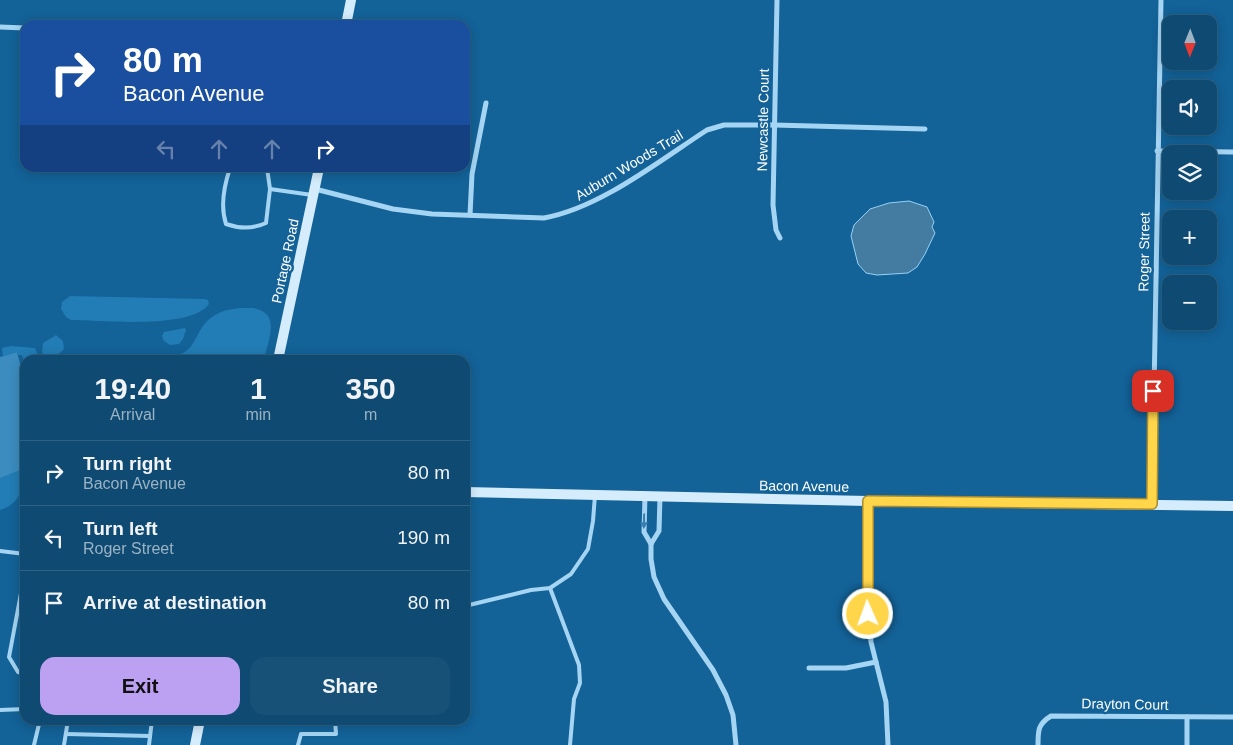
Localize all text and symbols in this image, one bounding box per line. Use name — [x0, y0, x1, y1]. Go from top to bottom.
north arrow — [1162, 15, 1218, 70]
map controls — [1162, 15, 1217, 330]
icon: right — [40, 40, 105, 105]
text: 80 m — [123, 40, 203, 79]
street label: Newcastle Court — [754, 68, 772, 171]
button: sound — [1162, 80, 1217, 135]
text: Bacon Avenue — [123, 81, 265, 106]
street label: Auburn Woods Trail — [572, 127, 686, 203]
icon: left — [152, 135, 180, 163]
icon: ahead — [205, 135, 233, 163]
icon: ahead — [258, 135, 286, 163]
icon: right — [311, 135, 339, 163]
button: layers — [1162, 145, 1217, 200]
button: + — [1162, 210, 1217, 265]
street label: Roger Street — [1135, 212, 1153, 292]
street label: Portage Road — [268, 217, 302, 305]
button: − — [1162, 275, 1217, 330]
pin — [1132, 370, 1174, 412]
text: 19:40 — [94, 372, 171, 405]
text: 1 — [250, 372, 267, 405]
text: 350 — [346, 372, 396, 405]
icon: arrive — [1139, 377, 1167, 405]
text: Arrival — [110, 406, 155, 423]
text: min — [245, 406, 271, 423]
text: m — [364, 406, 377, 423]
text: Turn right — [83, 453, 171, 474]
icon: right — [40, 459, 68, 487]
text: 80 m — [408, 462, 450, 483]
text: Bacon Avenue — [83, 475, 186, 492]
street label: Bacon Avenue — [759, 477, 849, 495]
one-way arrow — [640, 513, 648, 529]
text: Turn left — [83, 518, 158, 539]
icon: left — [40, 524, 68, 552]
text: 190 m — [397, 527, 450, 548]
text: Roger Street — [83, 540, 174, 557]
position arrow — [841, 587, 893, 639]
icon: arrive — [40, 589, 68, 617]
text: Arrive at destination — [83, 592, 267, 613]
text: 80 m — [408, 592, 450, 613]
button: Exit — [40, 657, 240, 715]
button: Share — [250, 657, 450, 715]
street label: Drayton Court — [1081, 695, 1169, 713]

